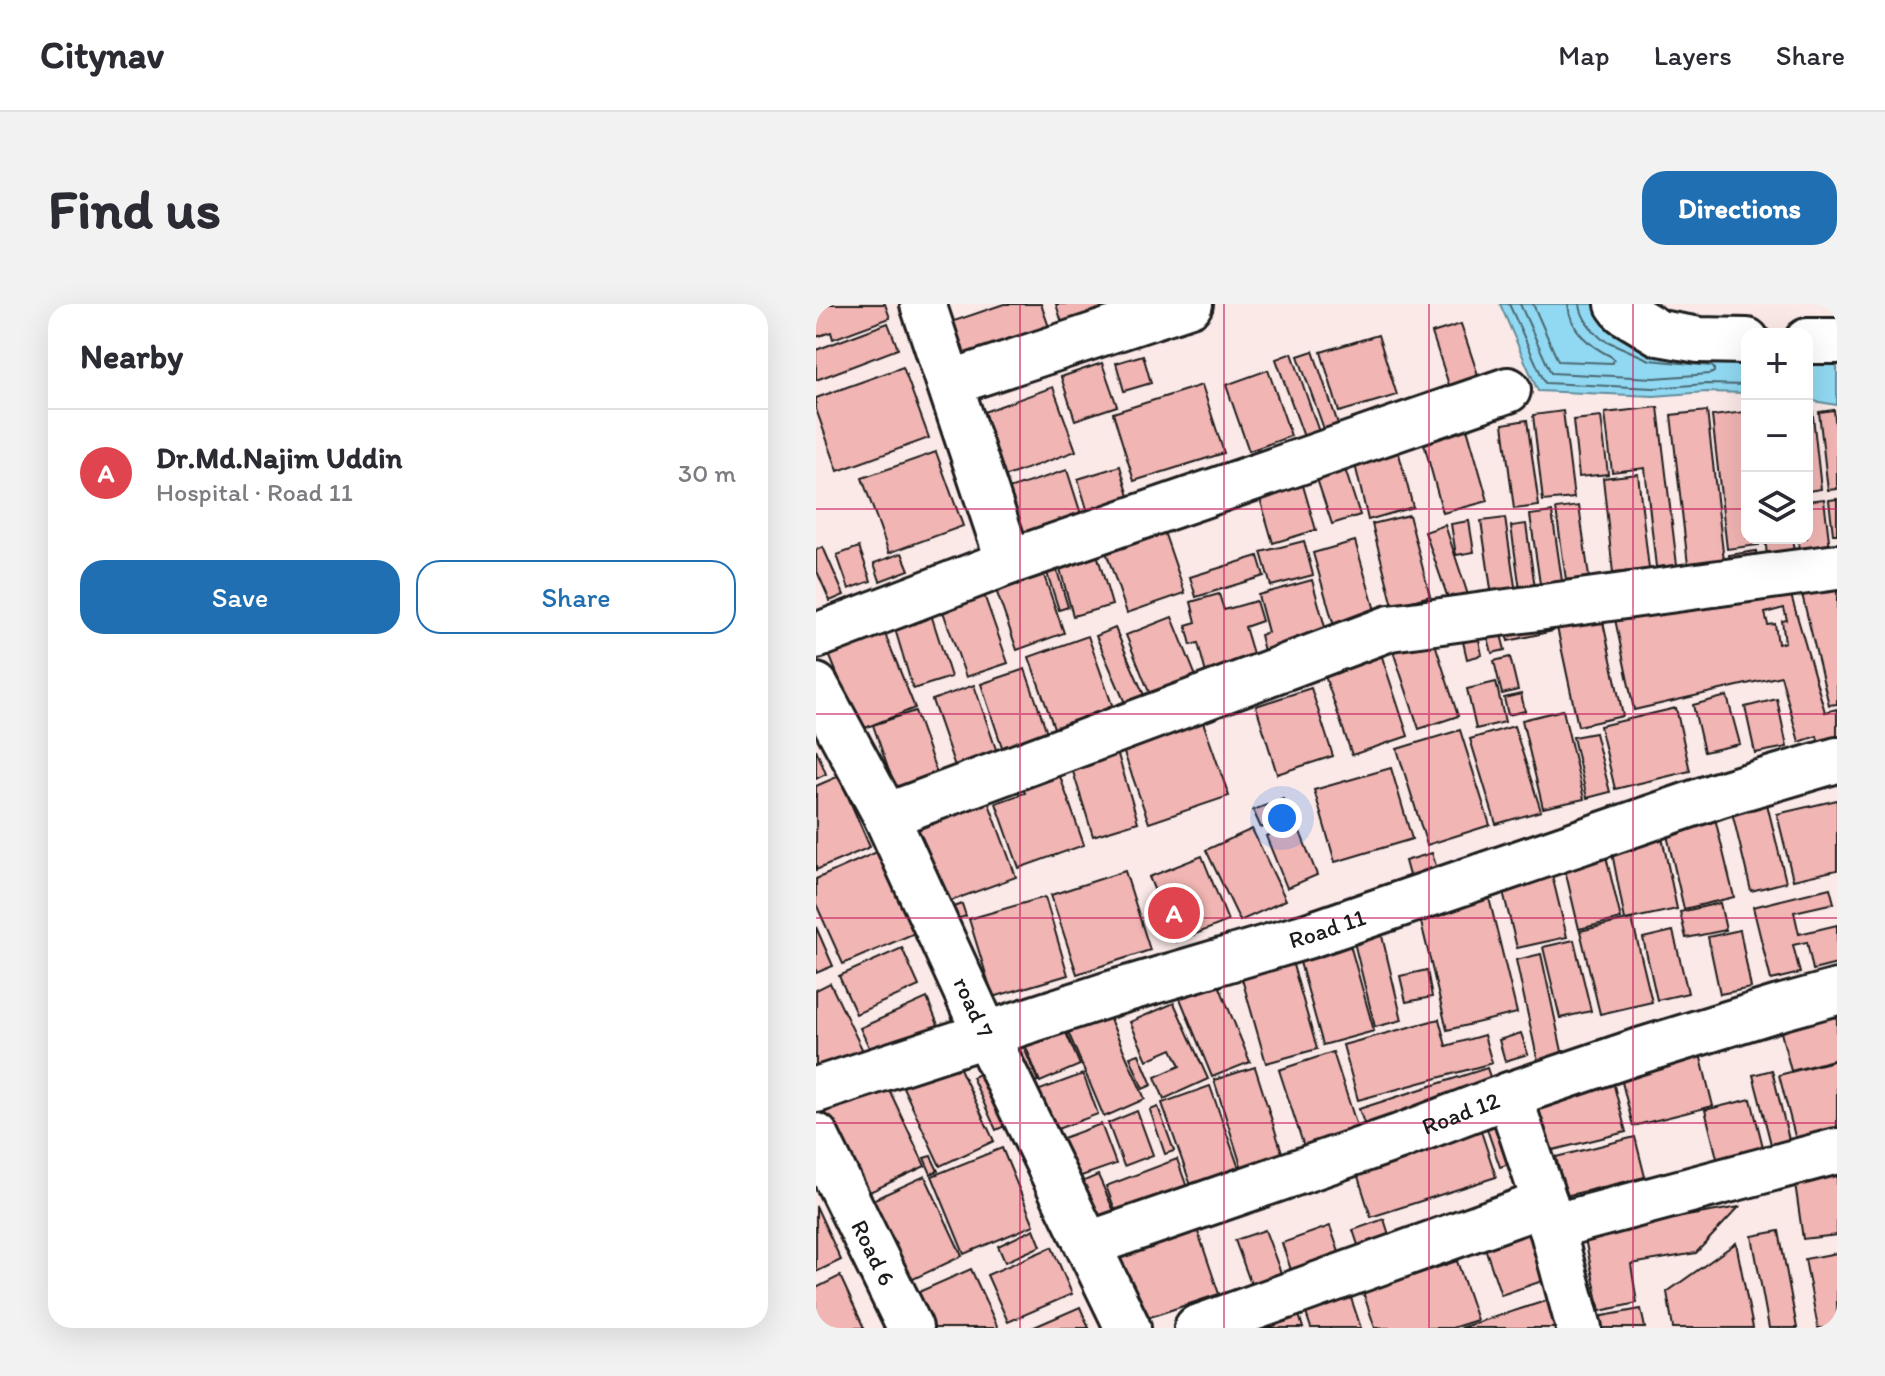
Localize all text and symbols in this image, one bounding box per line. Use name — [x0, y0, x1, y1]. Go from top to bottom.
text: Citynav — [40, 32, 164, 78]
text: Map — [1558, 38, 1610, 72]
text: Layers — [1654, 38, 1732, 72]
text: Share — [1776, 38, 1845, 72]
button: Directions — [1642, 171, 1837, 245]
text: Find us — [48, 175, 221, 242]
map controls — [1741, 328, 1813, 544]
button: + — [1741, 328, 1813, 400]
text: Nearby — [80, 336, 183, 377]
button: − — [1741, 400, 1813, 472]
text: Dr.Md.Najim Uddin — [156, 439, 403, 476]
text: A — [98, 457, 114, 489]
text: 30 m — [678, 457, 736, 489]
button: layers — [1741, 472, 1813, 544]
text: Hospital · Road 11 — [156, 476, 353, 508]
button: Save — [80, 560, 400, 634]
button: Share — [416, 560, 736, 634]
your location — [1262, 798, 1302, 838]
pin: A — [1148, 883, 1200, 943]
street label: Road 11 — [1285, 902, 1369, 955]
street label: road 7 — [947, 972, 1000, 1042]
street label: Road 12 — [1418, 1085, 1504, 1141]
street label: Road 6 — [845, 1215, 902, 1290]

